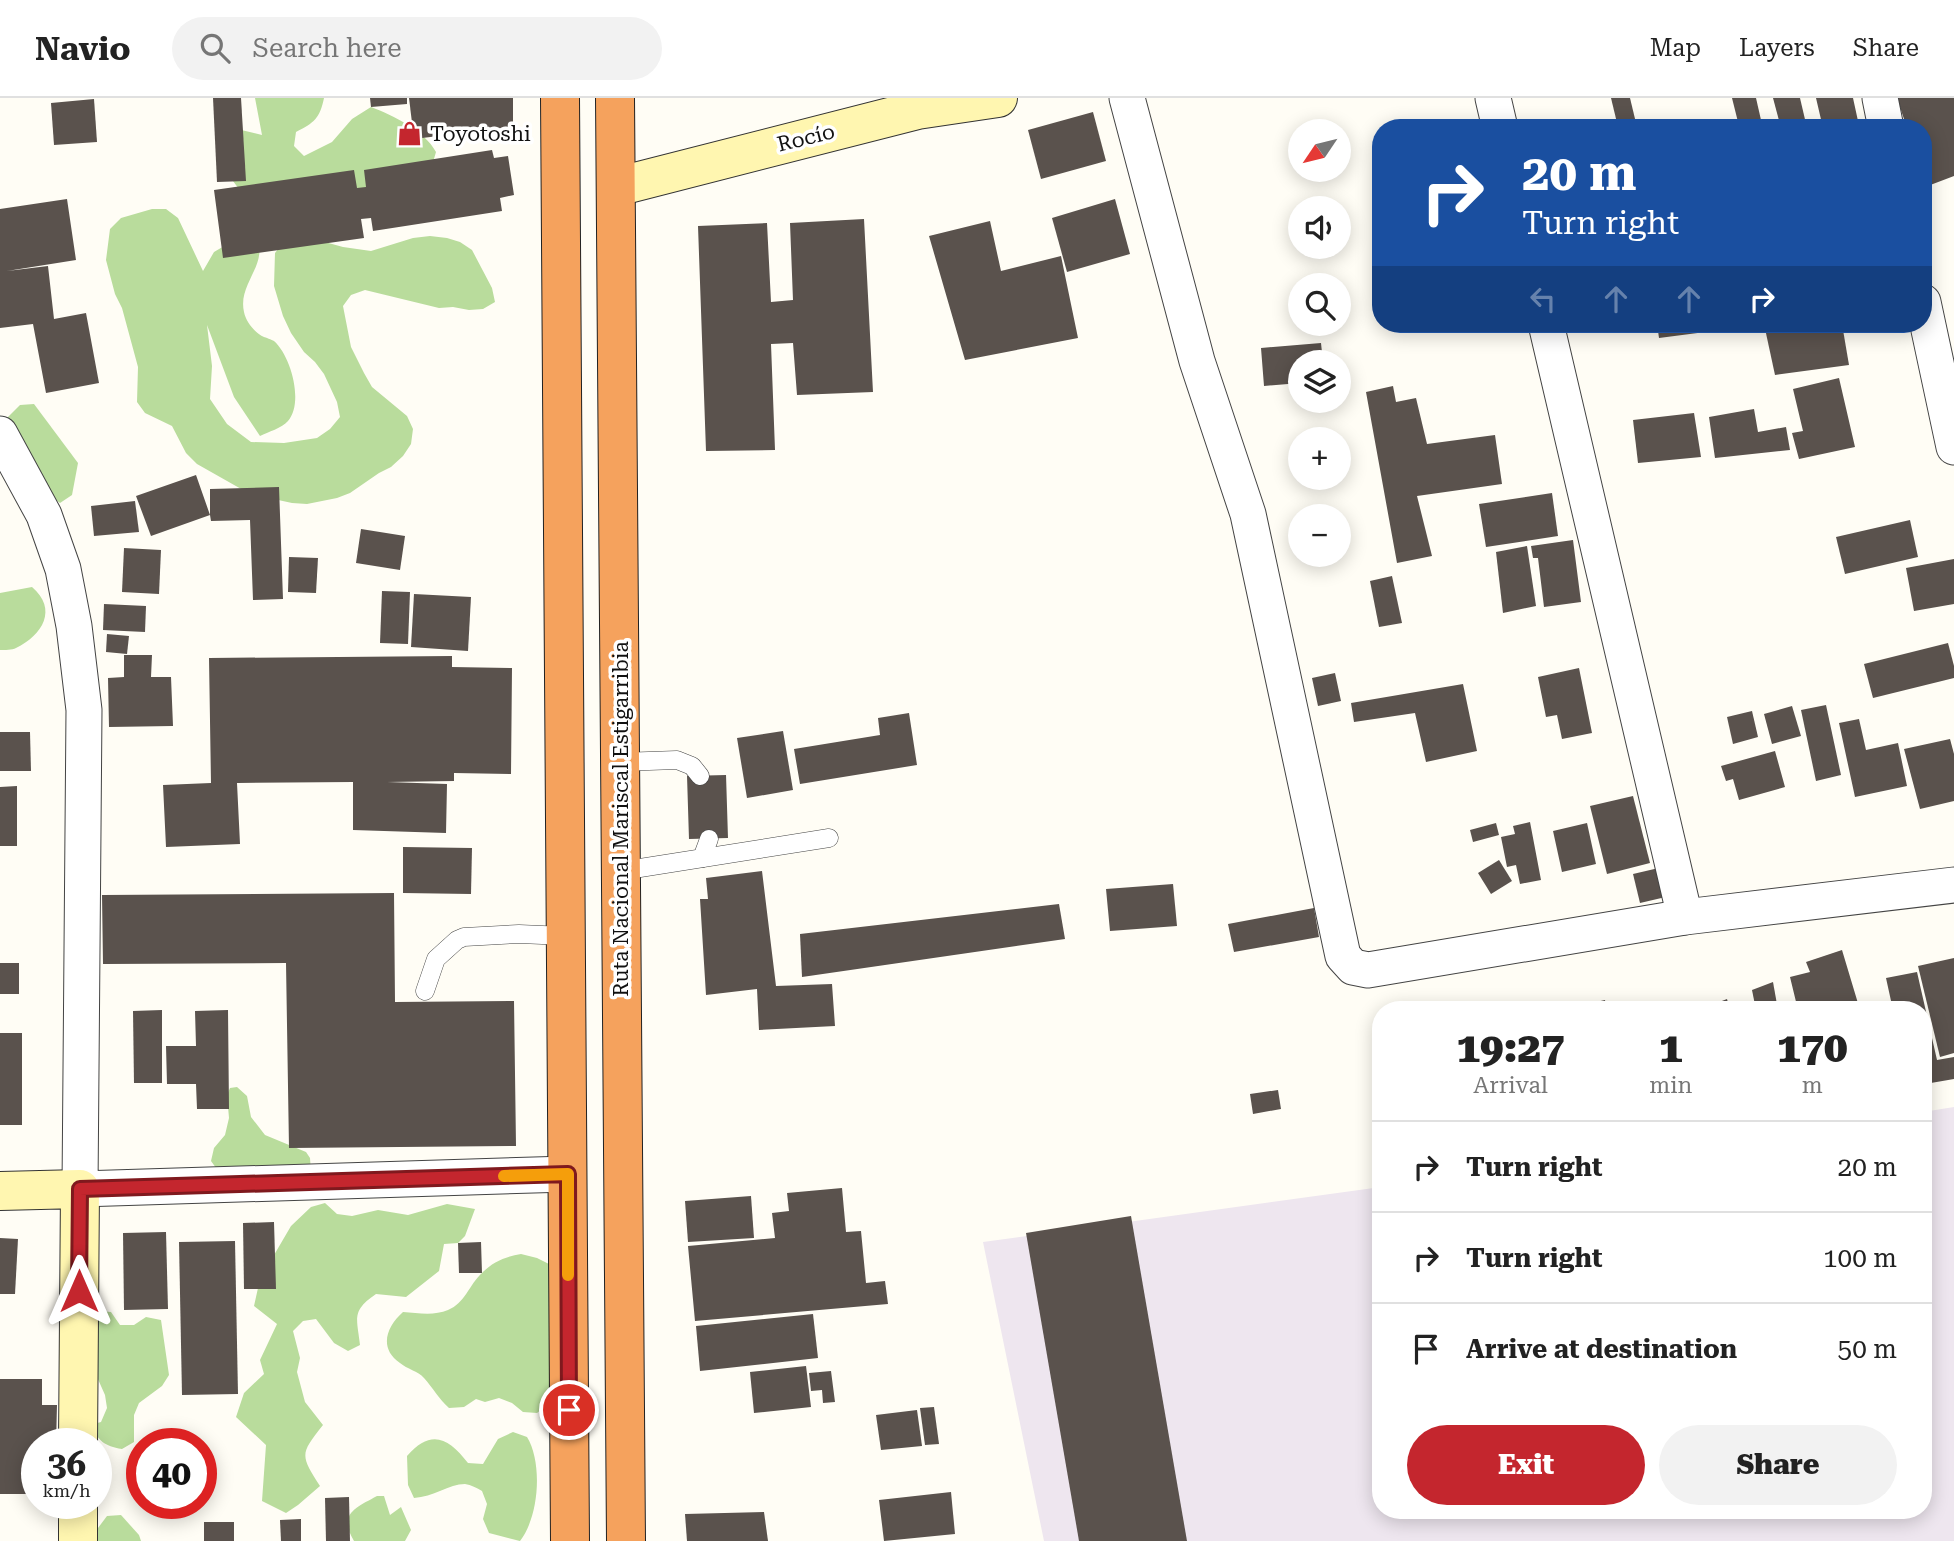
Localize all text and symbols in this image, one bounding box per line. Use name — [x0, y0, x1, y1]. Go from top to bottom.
search box — [172, 17, 662, 80]
text: Navio — [35, 29, 130, 68]
icon: search — [196, 29, 234, 67]
text: Search here — [252, 33, 401, 63]
text: Map — [1650, 34, 1701, 62]
text: Layers — [1739, 34, 1815, 62]
text: Share — [1853, 34, 1919, 62]
street label: Rocío — [775, 119, 837, 157]
north arrow — [1288, 119, 1351, 182]
map controls — [1288, 119, 1351, 567]
shop icon: Toyotoshi — [396, 120, 424, 148]
place label: Toyotoshi — [430, 122, 531, 146]
text: 20 m — [1522, 145, 1637, 202]
icon: right — [1407, 147, 1498, 238]
button: sound — [1288, 196, 1351, 259]
text: Turn right — [1522, 204, 1679, 242]
button: search — [1288, 273, 1351, 336]
icon: left — [1524, 280, 1562, 318]
icon: ahead — [1597, 280, 1635, 318]
icon: ahead — [1670, 280, 1708, 318]
icon: right — [1743, 280, 1781, 318]
button: layers — [1288, 350, 1351, 413]
button: + — [1288, 427, 1351, 490]
button: − — [1288, 504, 1351, 567]
street label: Ruta Nacional Mariscal Estigarribia — [609, 641, 633, 997]
text: 19:27 — [1457, 1023, 1565, 1072]
text: 1 — [1659, 1023, 1683, 1072]
text: 170 — [1777, 1023, 1847, 1072]
text: Arrival — [1473, 1072, 1548, 1099]
text: min — [1649, 1072, 1692, 1099]
text: m — [1802, 1072, 1823, 1099]
icon: right — [1407, 1148, 1445, 1186]
text: Turn right — [1466, 1152, 1602, 1182]
text: 20 m — [1838, 1152, 1897, 1182]
icon: right — [1407, 1239, 1445, 1277]
text: Turn right — [1466, 1243, 1602, 1273]
text: 100 m — [1823, 1243, 1897, 1273]
position arrow — [42, 1254, 116, 1328]
icon: arrive — [1407, 1330, 1445, 1368]
text: Arrive at destination — [1466, 1334, 1737, 1364]
text: 50 m — [1838, 1334, 1897, 1364]
pin — [539, 1380, 599, 1440]
icon: arrive — [550, 1391, 588, 1429]
button: Exit — [1407, 1425, 1645, 1505]
button: Share — [1659, 1425, 1897, 1505]
speed limit sign: 40 — [126, 1428, 217, 1519]
text: 36 — [47, 1444, 86, 1485]
text: km/h — [42, 1480, 91, 1501]

